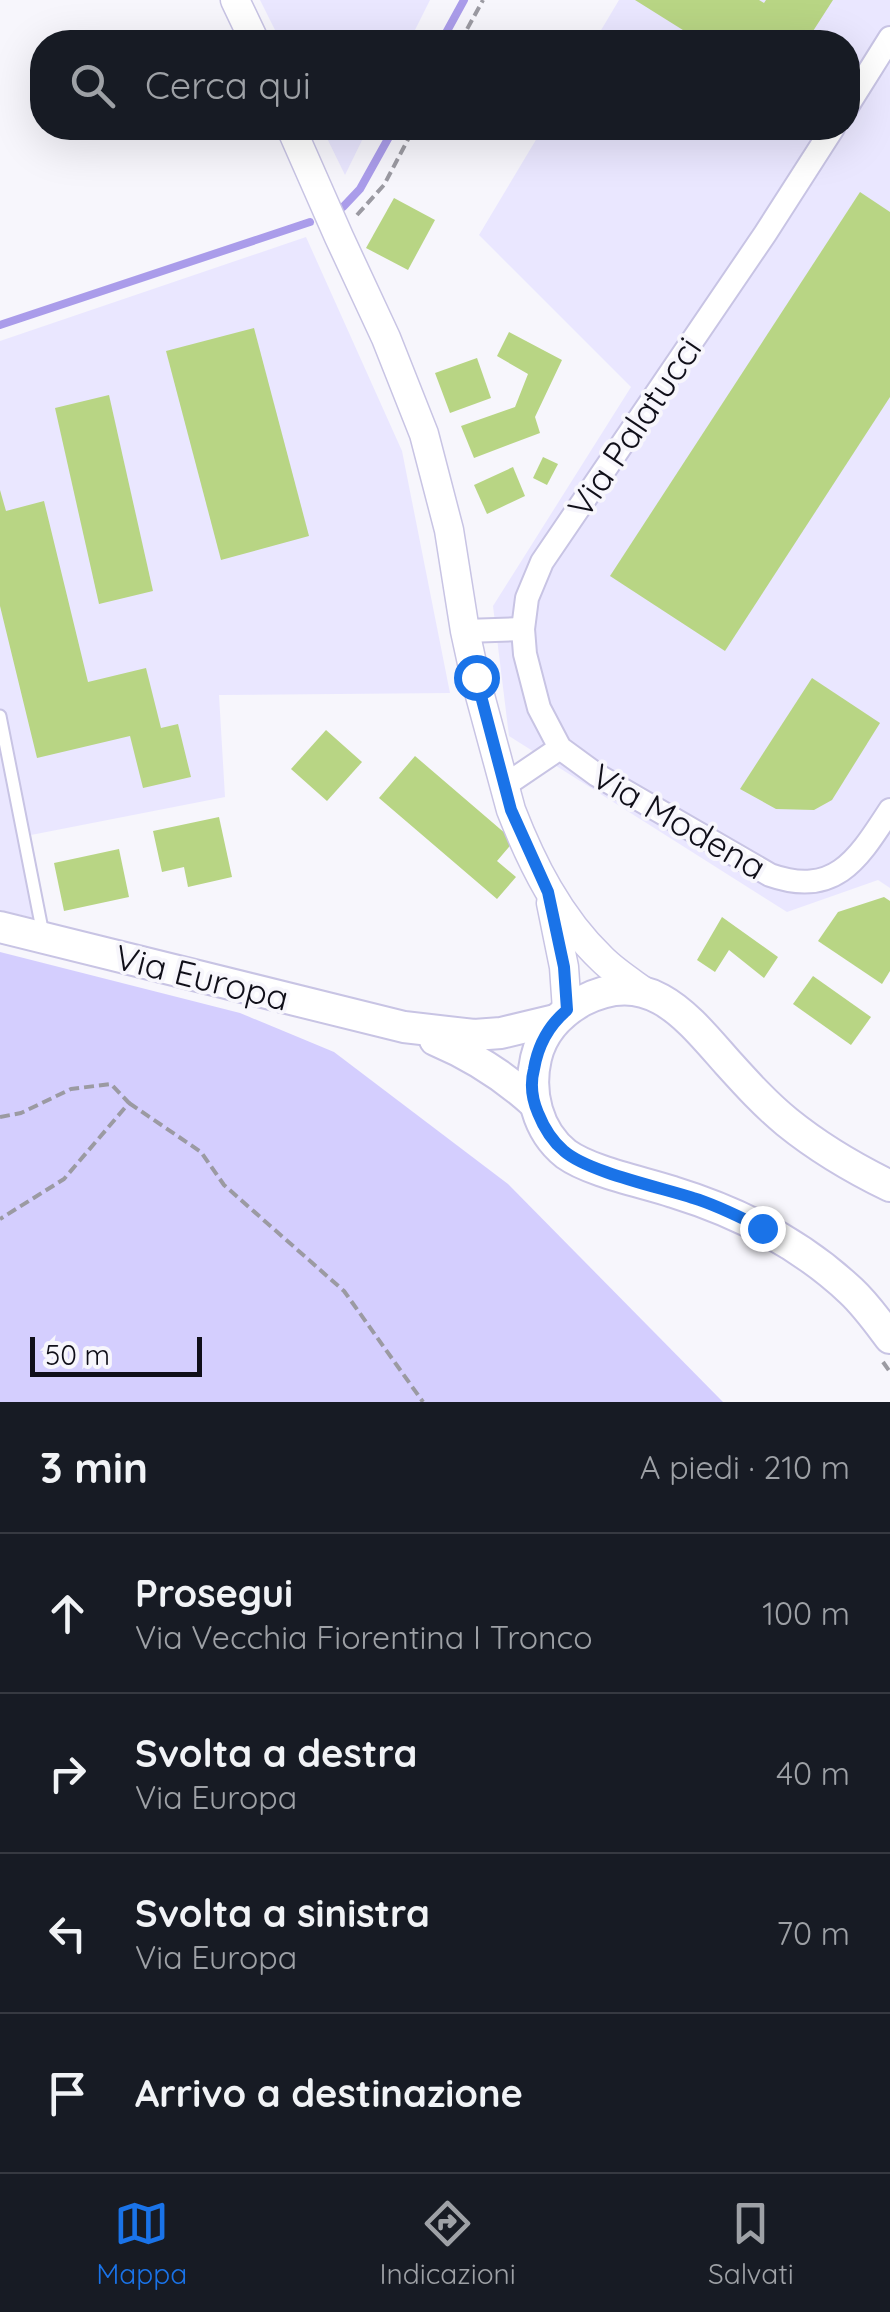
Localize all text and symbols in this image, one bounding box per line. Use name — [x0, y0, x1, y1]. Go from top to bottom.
search box — [30, 30, 860, 140]
icon: search — [65, 58, 120, 113]
text: Cerca qui — [145, 61, 311, 109]
street label: Via Palatucci — [558, 328, 710, 526]
route start — [454, 655, 500, 701]
street label: Via Modena — [584, 753, 774, 889]
street label: Via Europa — [111, 934, 293, 1020]
route end — [740, 1206, 786, 1252]
scale bar — [30, 1332, 202, 1376]
text: 50 m — [45, 1337, 110, 1372]
text: 3 min — [40, 1441, 148, 1494]
text: A piedi · 210 m — [640, 1447, 850, 1487]
text: Prosegui — [135, 1569, 293, 1617]
icon: ahead — [40, 1586, 95, 1641]
text: 100 m — [762, 1593, 850, 1633]
text: Via Vecchia Fiorentina I Tronco — [135, 1617, 592, 1657]
text: Svolta a destra — [135, 1729, 417, 1777]
icon: right — [40, 1746, 95, 1801]
text: 40 m — [776, 1753, 850, 1793]
text: Via Europa — [135, 1777, 297, 1817]
text: Svolta a sinistra — [135, 1889, 430, 1937]
icon: left — [40, 1906, 95, 1961]
text: 70 m — [777, 1913, 850, 1953]
text: Via Europa — [135, 1937, 297, 1977]
icon: arrive — [40, 2066, 95, 2121]
text: Arrivo a destinazione — [135, 2069, 523, 2117]
tab: Mappa — [96, 2196, 187, 2291]
tab: Indicazioni — [380, 2196, 516, 2291]
tab: Salvati — [708, 2196, 794, 2291]

